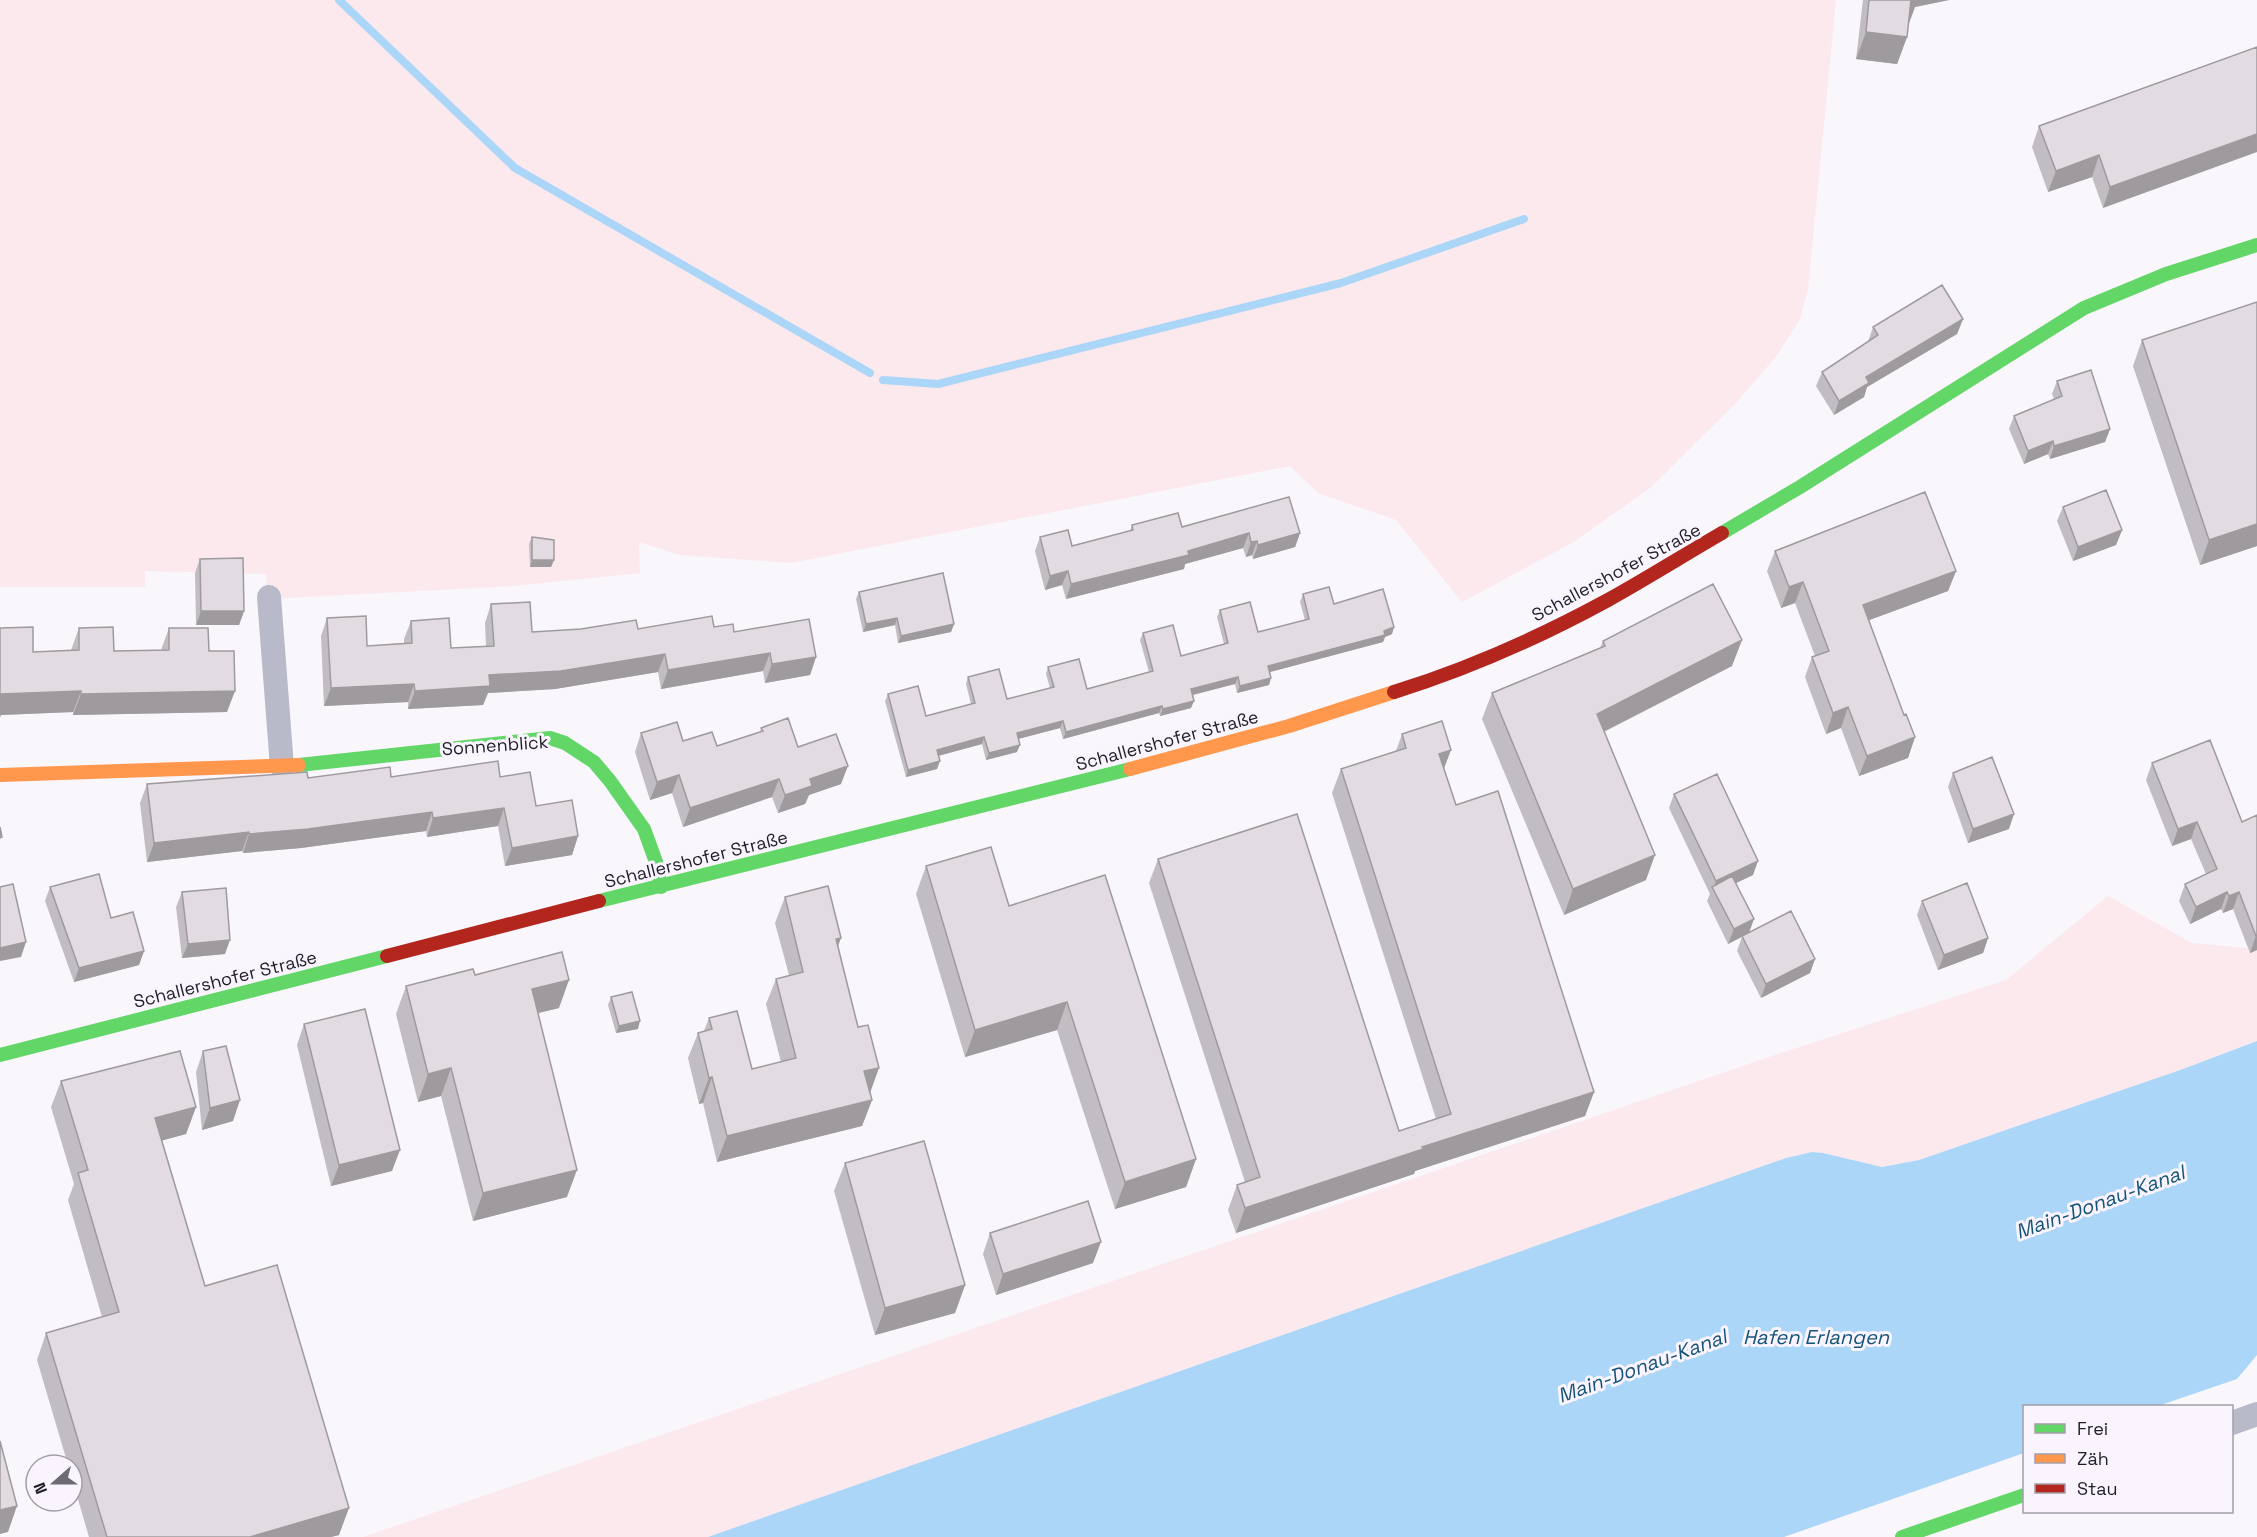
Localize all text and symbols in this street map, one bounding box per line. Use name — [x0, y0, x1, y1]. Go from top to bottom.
street label: Schallershofer Straße — [1527, 518, 1705, 626]
street label: Schallershofer Straße — [1073, 705, 1261, 775]
street label: Sonnenblick — [441, 730, 549, 760]
street label: Schallershofer Straße — [602, 825, 790, 893]
street label: Schallershofer Straße — [131, 945, 319, 1013]
water label: Main-Donau-Kanal — [2012, 1159, 2190, 1245]
water label: Main-Donau-Kanal — [1554, 1323, 1732, 1409]
water label: Hafen Erlangen — [1743, 1324, 1890, 1350]
legend — [2023, 1405, 2233, 1513]
text: Frei — [2077, 1417, 2108, 1440]
text: Zäh — [2077, 1447, 2109, 1470]
north arrow — [24, 1453, 84, 1513]
text: Stau — [2077, 1477, 2117, 1500]
text: N — [29, 1479, 52, 1497]

